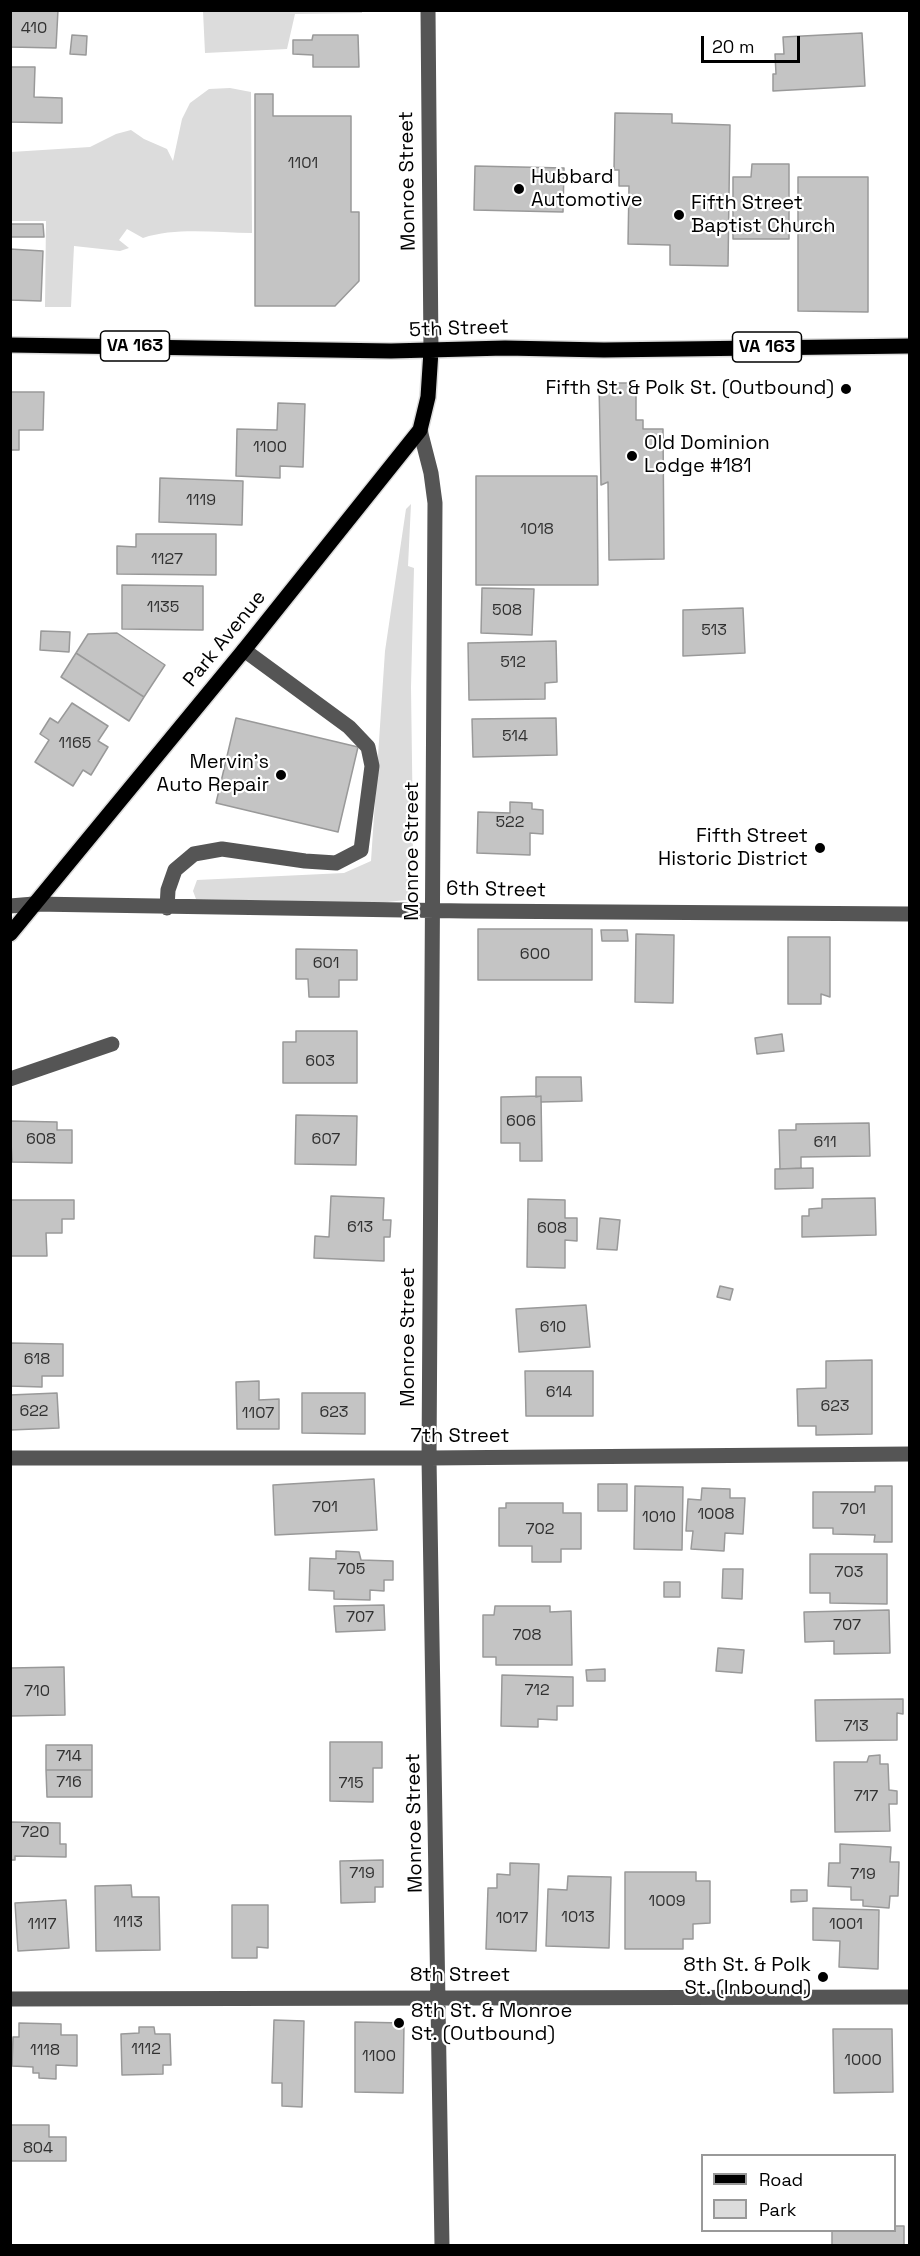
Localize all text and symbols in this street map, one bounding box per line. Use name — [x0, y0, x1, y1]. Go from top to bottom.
house number: 410 — [21, 19, 47, 39]
scale bar — [704, 24, 803, 62]
text: 20 m — [712, 35, 755, 58]
street label: Monroe Street — [395, 111, 421, 251]
house number: 1101 — [288, 154, 318, 174]
place label: Hubbard Automotive — [531, 166, 643, 213]
marker: Hubbard Automotive — [512, 182, 526, 196]
place label: Fifth Street Baptist Church — [691, 192, 836, 239]
marker: Fifth Street Baptist Church — [672, 208, 686, 222]
street label: 5th Street — [409, 315, 509, 343]
road number: VA 163 — [100, 331, 170, 361]
road number: VA 163 — [732, 332, 801, 362]
place label: Fifth St. & Polk St. (Outbound) — [545, 377, 834, 401]
marker: Fifth St. & Polk St. (Outbound) — [839, 382, 853, 396]
place label: Old Dominion Lodge #181 — [644, 432, 770, 479]
house number: 1100 — [253, 438, 287, 458]
marker: Old Dominion Lodge #181 — [625, 449, 639, 463]
house number: 1119 — [186, 491, 216, 511]
house number: 1018 — [520, 520, 554, 540]
house number: 1127 — [151, 550, 183, 570]
street label: Park Avenue — [179, 586, 271, 692]
house number: 1135 — [147, 598, 179, 618]
house number: 508 — [492, 601, 522, 621]
house number: 513 — [701, 621, 727, 641]
house number: 512 — [500, 653, 526, 673]
house number: 514 — [502, 727, 528, 747]
house number: 1165 — [59, 734, 91, 754]
place label: Mervin's Auto Repair — [157, 751, 269, 798]
marker: Mervin's Auto Repair — [274, 768, 288, 782]
street label: Monroe Street — [401, 781, 425, 921]
house number: 522 — [496, 813, 524, 833]
place label: Fifth Street Historic District — [658, 825, 808, 872]
marker: Fifth Street Historic District — [813, 841, 827, 855]
street label: 6th Street — [446, 877, 546, 903]
house number: 600 — [520, 945, 550, 965]
house number: 601 — [313, 954, 339, 974]
house number: 603 — [305, 1052, 335, 1072]
house number: 606 — [506, 1112, 536, 1132]
house number: 608 — [26, 1130, 56, 1150]
house number: 607 — [312, 1130, 340, 1150]
house number: 611 — [813, 1133, 837, 1153]
house number: 613 — [347, 1218, 373, 1238]
house number: 608 — [537, 1219, 567, 1239]
street label: Monroe Street — [397, 1267, 421, 1407]
house number: 610 — [540, 1318, 566, 1338]
house number: 618 — [24, 1350, 50, 1370]
house number: 614 — [546, 1383, 572, 1403]
house number: 623 — [821, 1397, 849, 1417]
house number: 622 — [19, 1402, 49, 1422]
house number: 623 — [320, 1403, 348, 1423]
house number: 1107 — [242, 1404, 274, 1424]
street label: 7th Street — [410, 1425, 510, 1449]
house number: 701 — [312, 1498, 338, 1518]
house number: 701 — [840, 1500, 866, 1520]
house number: 1008 — [697, 1505, 735, 1525]
house number: 1010 — [642, 1508, 676, 1528]
house number: 702 — [526, 1520, 554, 1540]
house number: 705 — [337, 1560, 365, 1580]
house number: 703 — [835, 1563, 863, 1583]
house number: 707 — [346, 1608, 374, 1628]
house number: 707 — [833, 1616, 861, 1636]
house number: 708 — [512, 1626, 542, 1646]
house number: 712 — [524, 1681, 550, 1701]
house number: 710 — [24, 1682, 50, 1702]
house number: 713 — [843, 1717, 869, 1737]
house number: 714 — [56, 1747, 82, 1767]
street label: Monroe Street — [402, 1753, 428, 1893]
house number: 716 — [56, 1773, 82, 1793]
house number: 715 — [338, 1774, 364, 1794]
house number: 717 — [854, 1787, 878, 1807]
house number: 720 — [21, 1823, 49, 1843]
house number: 719 — [349, 1864, 375, 1884]
house number: 719 — [850, 1865, 876, 1885]
house number: 1009 — [649, 1892, 685, 1912]
house number: 1013 — [561, 1908, 595, 1928]
house number: 1017 — [496, 1909, 528, 1929]
house number: 1113 — [113, 1913, 143, 1933]
house number: 1117 — [27, 1915, 57, 1935]
house number: 1001 — [829, 1915, 863, 1935]
place label: 8th St. & Polk St. (Inbound) — [683, 1954, 811, 2001]
street label: 8th Street — [410, 1964, 510, 1988]
marker: 8th St. & Polk St. (Inbound) — [816, 1970, 830, 1984]
place label: 8th St. & Monroe St. (Outbound) — [411, 2000, 572, 2047]
marker: 8th St. & Monroe St. (Outbound) — [392, 2016, 406, 2030]
house number: 1112 — [131, 2040, 161, 2060]
house number: 1118 — [30, 2041, 60, 2061]
house number: 1100 — [362, 2047, 396, 2067]
house number: 1000 — [844, 2051, 882, 2071]
house number: 804 — [23, 2139, 53, 2159]
legend — [701, 2154, 896, 2232]
text: Road — [759, 2168, 803, 2191]
text: Park — [759, 2198, 796, 2221]

